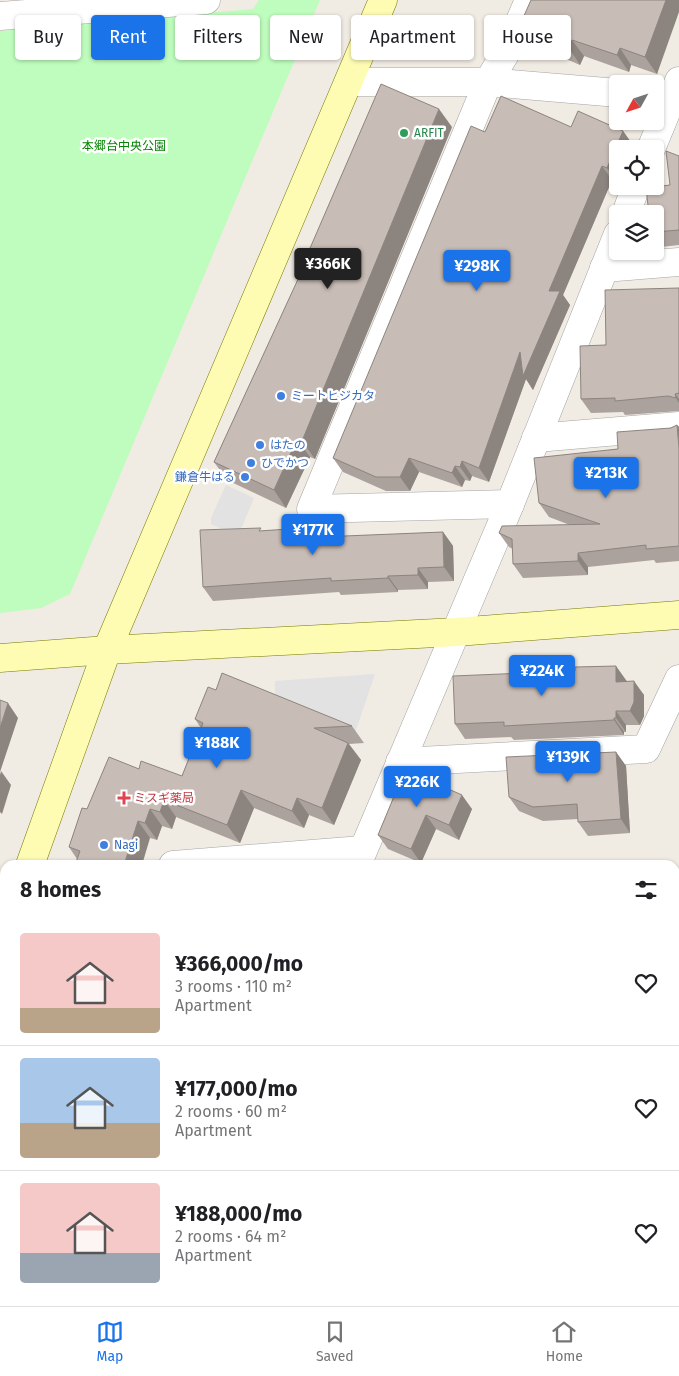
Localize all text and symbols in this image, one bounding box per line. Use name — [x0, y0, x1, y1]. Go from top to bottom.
chip: Buy — [15, 15, 81, 60]
chip: Rent — [91, 15, 165, 60]
chip: Filters — [175, 15, 260, 60]
chip: New — [270, 15, 341, 60]
chip: Apartment — [351, 15, 474, 60]
chip: House — [484, 15, 571, 60]
north arrow — [609, 75, 664, 130]
map controls — [609, 75, 664, 260]
place label: ARFIT — [414, 126, 445, 140]
marker: ARFIT — [398, 127, 410, 139]
park label: 本郷台中央公園 — [82, 139, 166, 153]
button: locate — [609, 140, 664, 195]
button: layers — [609, 205, 664, 260]
pin: ¥366K — [293, 248, 363, 290]
pin: ¥298K — [442, 250, 512, 292]
text: ¥366K — [305, 254, 351, 273]
text: ¥298K — [454, 256, 500, 275]
place label: ミートヒジカタ — [291, 389, 375, 403]
marker: ミートヒジカタ — [275, 390, 287, 402]
place label: はたの — [270, 438, 306, 452]
marker: はたの — [254, 439, 266, 451]
place label: ひでかつ — [261, 456, 309, 470]
pin: ¥213K — [571, 456, 641, 499]
marker: ひでかつ — [245, 457, 257, 469]
text: ¥213K — [585, 463, 627, 482]
place label: 鎌倉牛はる — [175, 470, 235, 484]
marker: 鎌倉牛はる — [239, 471, 251, 483]
pin: ¥177K — [278, 514, 348, 556]
text: ¥177K — [292, 520, 334, 539]
pin: ¥224K — [507, 654, 577, 697]
text: ¥224K — [520, 661, 564, 680]
pin: ¥188K — [182, 726, 252, 769]
text: ¥188K — [195, 733, 239, 752]
pin: ¥139K — [533, 740, 603, 783]
text: ¥139K — [546, 747, 590, 766]
pin: ¥226K — [382, 766, 452, 808]
text: ¥226K — [395, 772, 439, 791]
place label: ミスギ薬局 — [134, 791, 194, 805]
marker: ミスギ薬局 — [118, 792, 130, 804]
place label: Nagi — [114, 838, 138, 852]
marker: Nagi — [98, 839, 110, 851]
icon: filters — [632, 876, 660, 904]
text: 8 homes — [20, 877, 101, 903]
text: ¥366,000/mo — [175, 951, 303, 977]
icon: home — [60, 953, 120, 1013]
icon: heart — [632, 969, 660, 997]
text: 3 rooms · 110 m² — [175, 977, 292, 996]
text: Apartment — [175, 996, 252, 1015]
text: ¥177,000/mo — [175, 1076, 298, 1102]
icon: home — [60, 1078, 120, 1138]
icon: heart — [632, 1094, 660, 1122]
text: 2 rooms · 60 m² — [175, 1102, 287, 1121]
text: Apartment — [175, 1121, 252, 1140]
text: ¥188,000/mo — [175, 1201, 302, 1227]
icon: home — [60, 1203, 120, 1263]
icon: heart — [632, 1219, 660, 1247]
text: 2 rooms · 64 m² — [175, 1227, 286, 1246]
text: Apartment — [175, 1246, 252, 1265]
tab: Map — [96, 1318, 124, 1365]
tab: Saved — [316, 1318, 354, 1365]
tab: Home — [546, 1318, 583, 1365]

